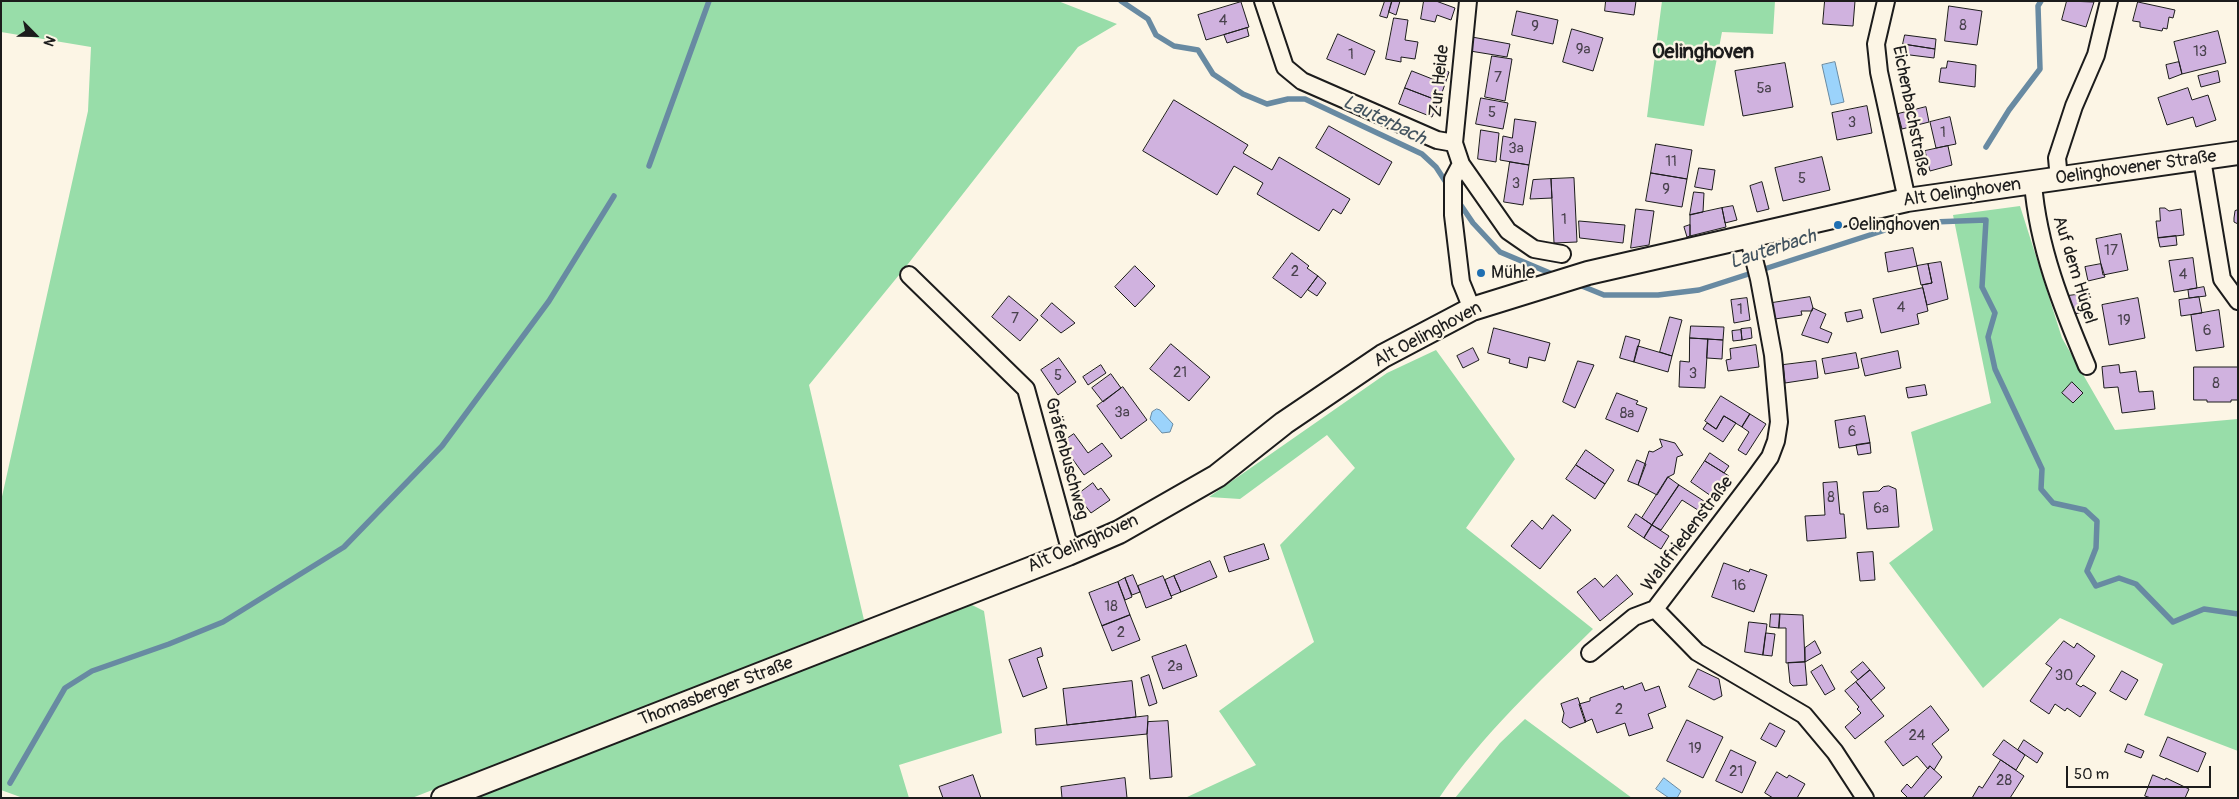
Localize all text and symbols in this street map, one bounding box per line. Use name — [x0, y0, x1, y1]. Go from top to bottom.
north arrow — [10, 10, 60, 60]
house number: 4 — [1219, 12, 1227, 30]
house number: 8 — [1959, 17, 1967, 35]
house number: 9 — [1531, 18, 1539, 36]
text: N — [40, 33, 59, 49]
house number: 9a — [1576, 41, 1590, 59]
district label: Oelinghoven — [1652, 41, 1754, 65]
house number: 13 — [2193, 43, 2207, 61]
street label: Zur Heide — [1425, 44, 1455, 118]
street label: Eichenbachstraße — [1887, 44, 1933, 178]
house number: 1 — [1348, 46, 1354, 64]
house number: 7 — [1494, 69, 1502, 87]
house number: 5a — [1756, 80, 1772, 98]
water label: Lauterbach — [1339, 91, 1429, 151]
house number: 5 — [1488, 104, 1496, 122]
house number: 3 — [1848, 114, 1856, 132]
house number: 1 — [1940, 124, 1946, 142]
house number: 3a — [1508, 140, 1524, 158]
street label: Oelinghovener Straße — [2054, 146, 2218, 190]
house number: 11 — [1665, 153, 1677, 171]
house number: 5 — [1798, 170, 1806, 188]
street label: Alt Oelinghoven — [1902, 174, 2022, 212]
house number: 3 — [1512, 175, 1520, 193]
house number: 9 — [1662, 181, 1670, 199]
house number: 1 — [1561, 211, 1567, 229]
street label: Auf dem Hügel — [2047, 213, 2101, 327]
place label: Oelinghoven — [1848, 214, 1940, 236]
marker: Oelinghoven — [1832, 219, 1844, 231]
water label: Lauterbach — [1727, 225, 1819, 275]
house number: 17 — [2104, 242, 2118, 260]
place label: Mühle — [1491, 262, 1535, 284]
house number: 2 — [1291, 263, 1299, 281]
house number: 4 — [2179, 266, 2187, 284]
marker: Mühle — [1475, 267, 1487, 279]
street label: Alt Oelinghoven — [1370, 298, 1486, 372]
house number: 4 — [1897, 299, 1905, 317]
house number: 1 — [1737, 301, 1743, 319]
house number: 7 — [1011, 310, 1019, 328]
house number: 19 — [2117, 312, 2131, 330]
house number: 6 — [2203, 322, 2211, 340]
house number: 21 — [1173, 364, 1187, 382]
house number: 3 — [1689, 365, 1697, 383]
house number: 5 — [1054, 367, 1062, 385]
house number: 8 — [2212, 375, 2220, 393]
street label: Gräfenbuschweg — [1039, 396, 1093, 522]
house number: 3a — [1114, 404, 1130, 422]
house number: 8a — [1620, 405, 1634, 423]
house number: 6 — [1848, 423, 1856, 441]
street label: Waldfriedenstraße — [1638, 472, 1738, 596]
house number: 8 — [1827, 489, 1835, 507]
house number: 6a — [1873, 500, 1889, 518]
street label: Alt Oelinghoven — [1024, 510, 1142, 578]
house number: 16 — [1732, 577, 1746, 595]
house number: 18 — [1104, 598, 1118, 616]
house number: 2 — [1117, 624, 1125, 642]
street label: Thomasberger Straße — [636, 653, 796, 731]
house number: 2a — [1167, 658, 1183, 676]
house number: 30 — [2055, 667, 2073, 685]
house number: 2 — [1615, 701, 1623, 719]
house number: 24 — [1908, 727, 1926, 745]
house number: 19 — [1688, 740, 1702, 758]
scale bar — [2069, 756, 2214, 788]
house number: 21 — [1729, 763, 1743, 781]
text: 50 m — [2074, 765, 2109, 784]
house number: 28 — [1996, 772, 2012, 790]

